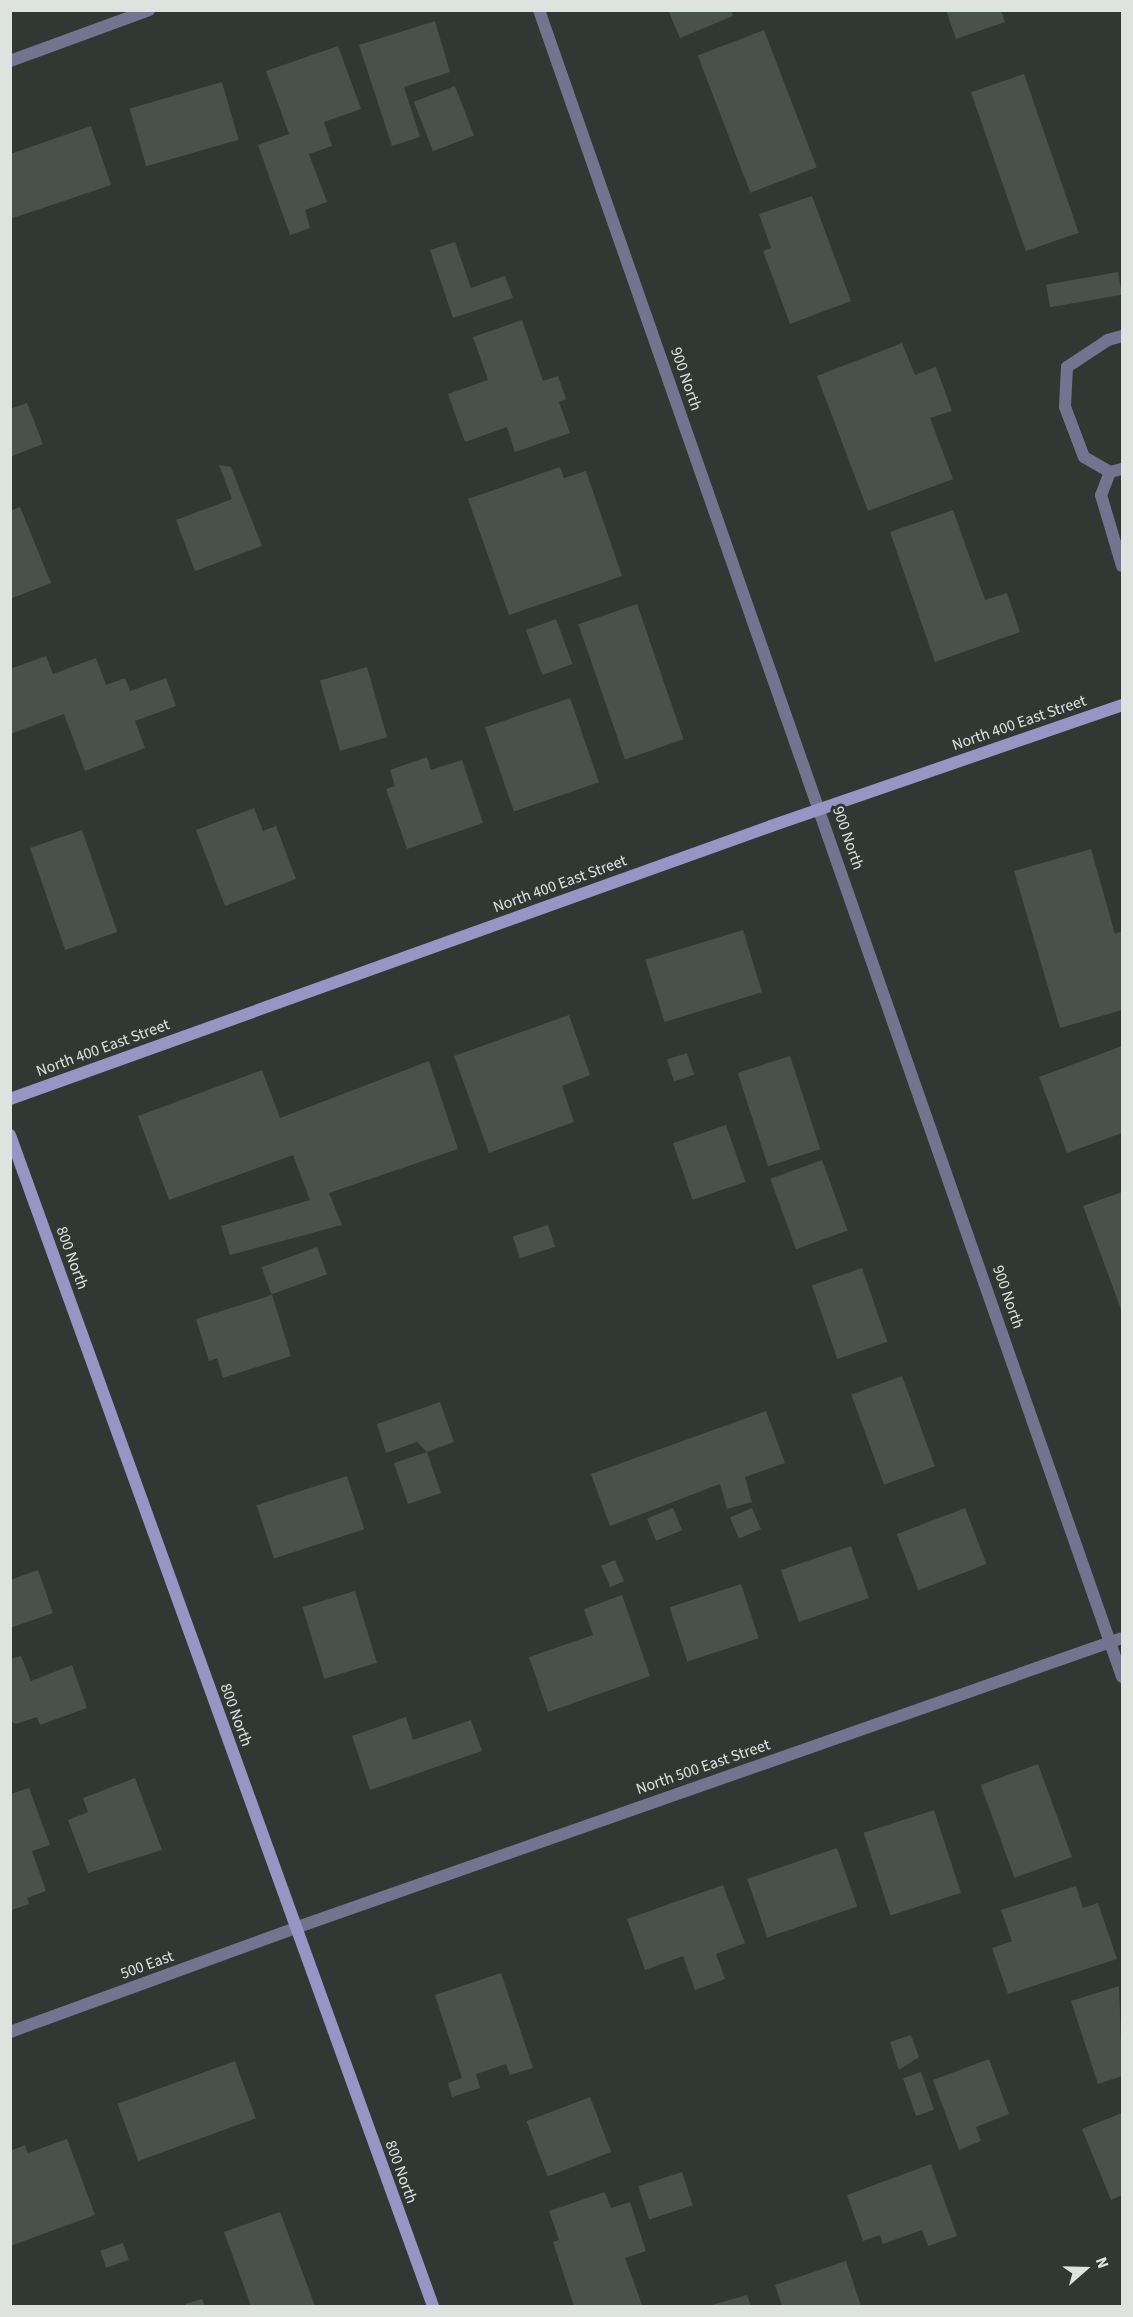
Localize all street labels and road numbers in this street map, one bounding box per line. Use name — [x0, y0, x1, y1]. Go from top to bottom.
street label: 900 North — [666, 345, 706, 413]
street label: North 400 East Street — [949, 691, 1089, 755]
street label: 900 North — [828, 804, 868, 872]
street label: North 400 East Street — [491, 851, 629, 917]
street label: North 400 East Street — [34, 1015, 172, 1081]
street label: 800 North — [52, 1224, 92, 1292]
street label: 900 North — [988, 1263, 1028, 1331]
street label: 800 North — [216, 1681, 256, 1749]
street label: North 500 East Street — [633, 1735, 773, 1799]
street label: 500 East — [118, 1947, 176, 1983]
street label: 800 North — [381, 2138, 421, 2206]

